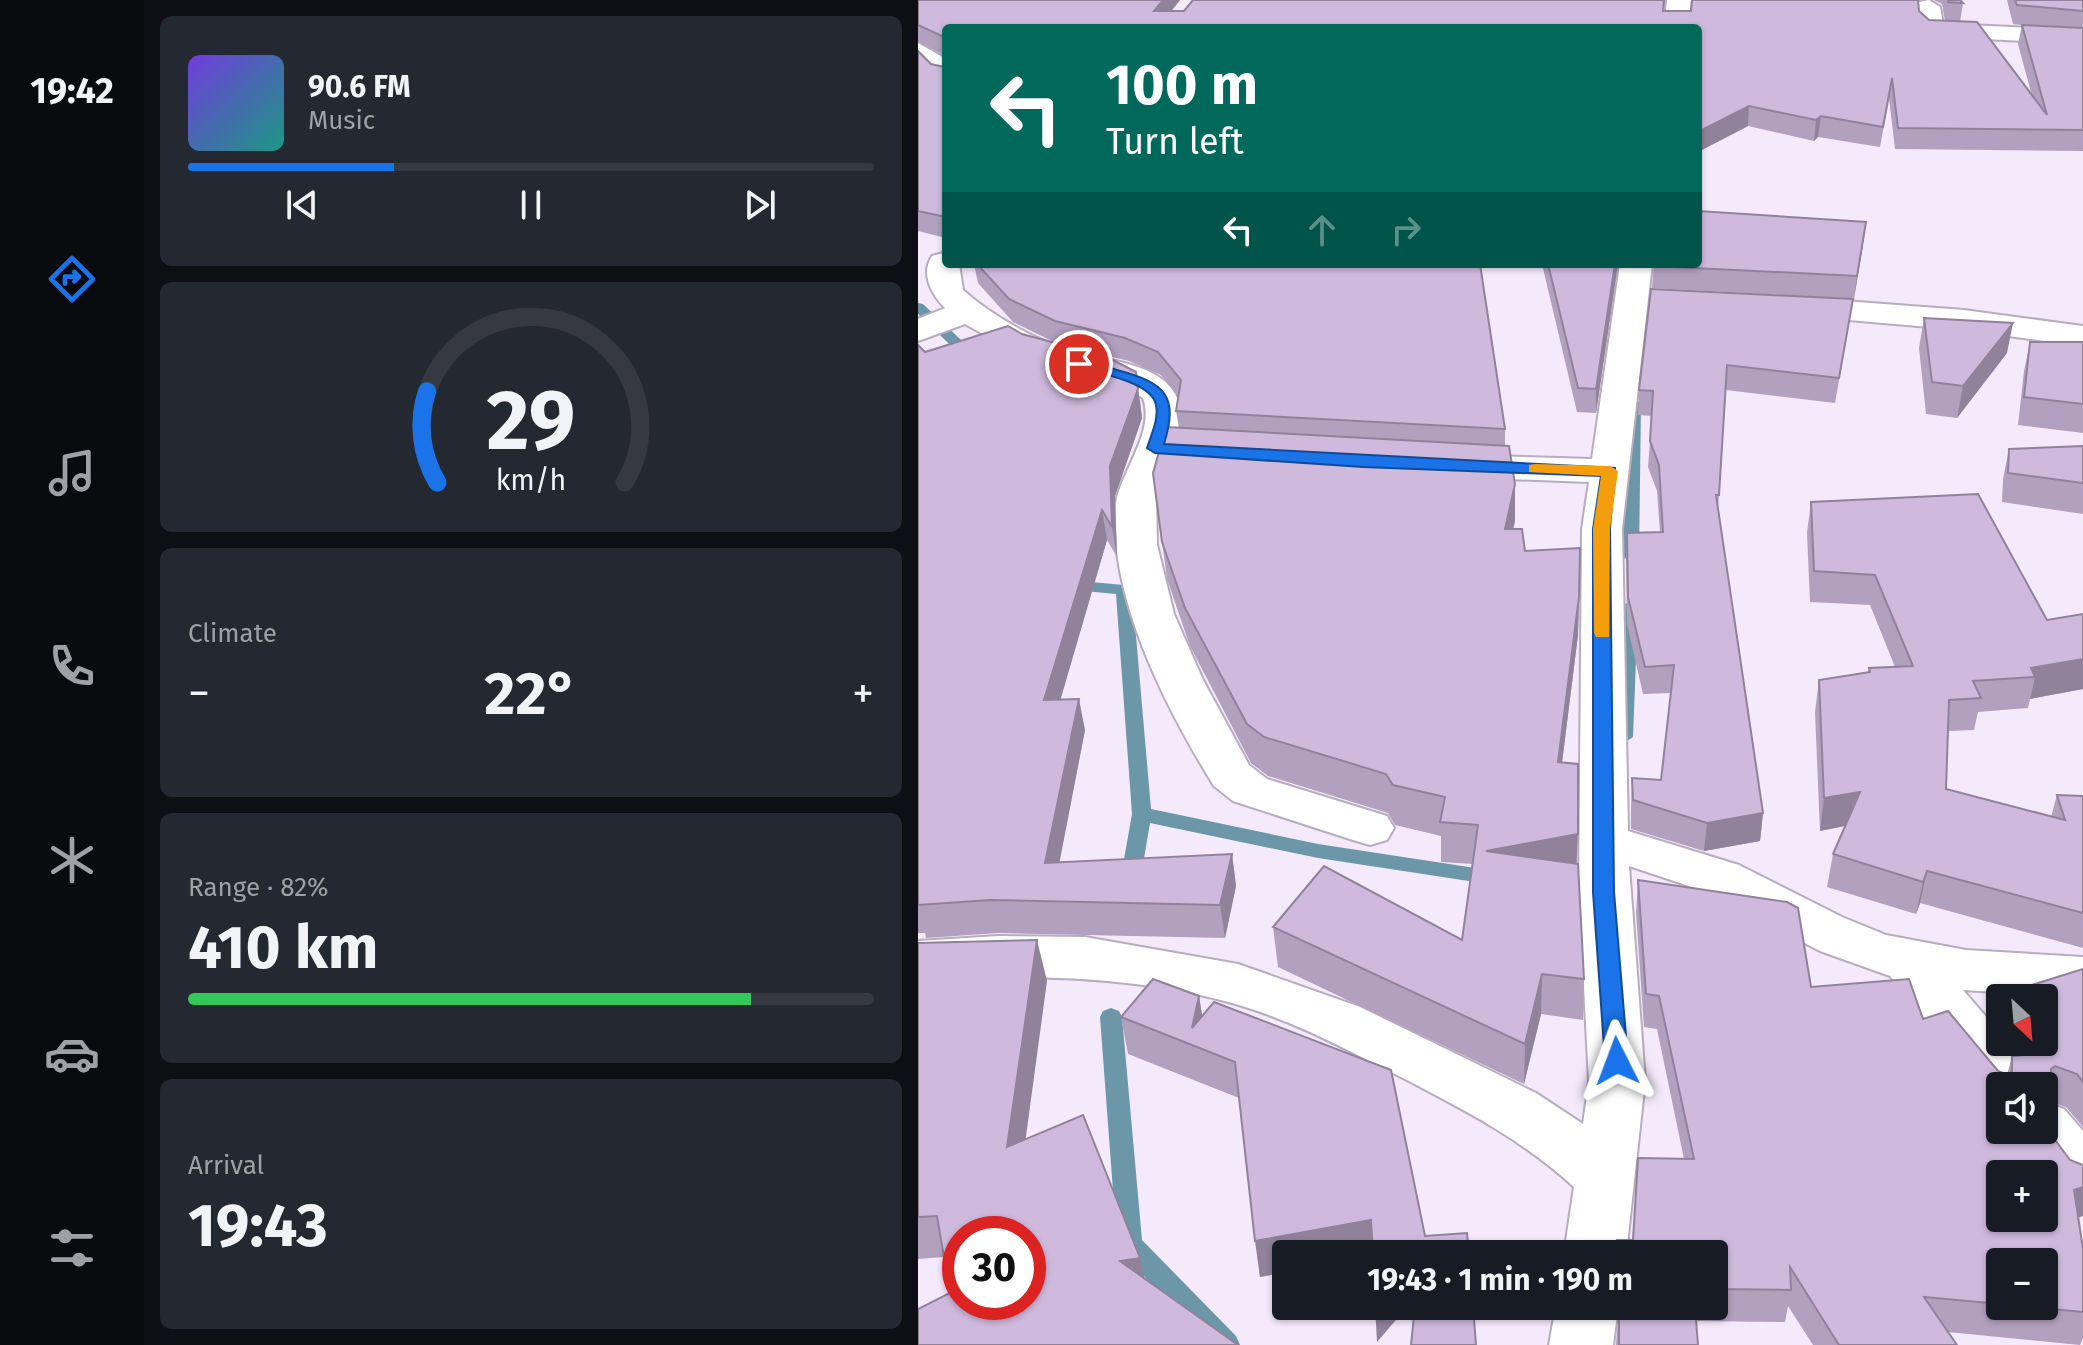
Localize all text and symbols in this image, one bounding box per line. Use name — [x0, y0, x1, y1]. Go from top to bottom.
text: 100 m — [1106, 52, 1258, 119]
icon: left — [974, 56, 1078, 160]
text: 19:42 — [30, 69, 114, 113]
text: 90.6 FM — [308, 69, 411, 105]
text: Music — [308, 105, 375, 136]
text: Turn left — [1106, 120, 1244, 164]
icon: previous — [280, 183, 324, 227]
icon: pause — [509, 183, 553, 227]
icon: next — [738, 183, 782, 227]
icon: left — [1216, 208, 1260, 252]
icon: ahead — [1300, 208, 1344, 252]
icon: right — [1384, 208, 1428, 252]
icon: directions — [44, 251, 100, 307]
pin — [1045, 330, 1113, 398]
icon: arrive — [1057, 342, 1101, 386]
text: 29 — [487, 370, 575, 470]
icon: music — [44, 445, 100, 501]
text: km/h — [496, 463, 566, 498]
text: Climate — [188, 618, 277, 649]
icon: phone — [44, 638, 100, 694]
text: 22° — [484, 658, 578, 730]
text: − — [188, 667, 210, 720]
text: + — [852, 667, 874, 720]
icon: climate — [44, 832, 100, 888]
text: Range · 82% — [188, 872, 329, 903]
text: 410 km — [188, 912, 379, 984]
north arrow — [1986, 984, 2058, 1056]
map controls — [1986, 984, 2058, 1320]
position arrow — [1575, 1019, 1659, 1103]
icon: car — [44, 1026, 100, 1082]
button: sound — [1986, 1072, 2058, 1144]
text: Arrival — [188, 1150, 264, 1181]
button: + — [1986, 1160, 2058, 1232]
text: 19:43 — [188, 1190, 328, 1262]
speed limit sign: 30 — [942, 1216, 1046, 1320]
icon: filters — [44, 1220, 100, 1276]
button: − — [1986, 1248, 2058, 1320]
text: 19:43 · 1 min · 190 m — [1367, 1262, 1633, 1298]

